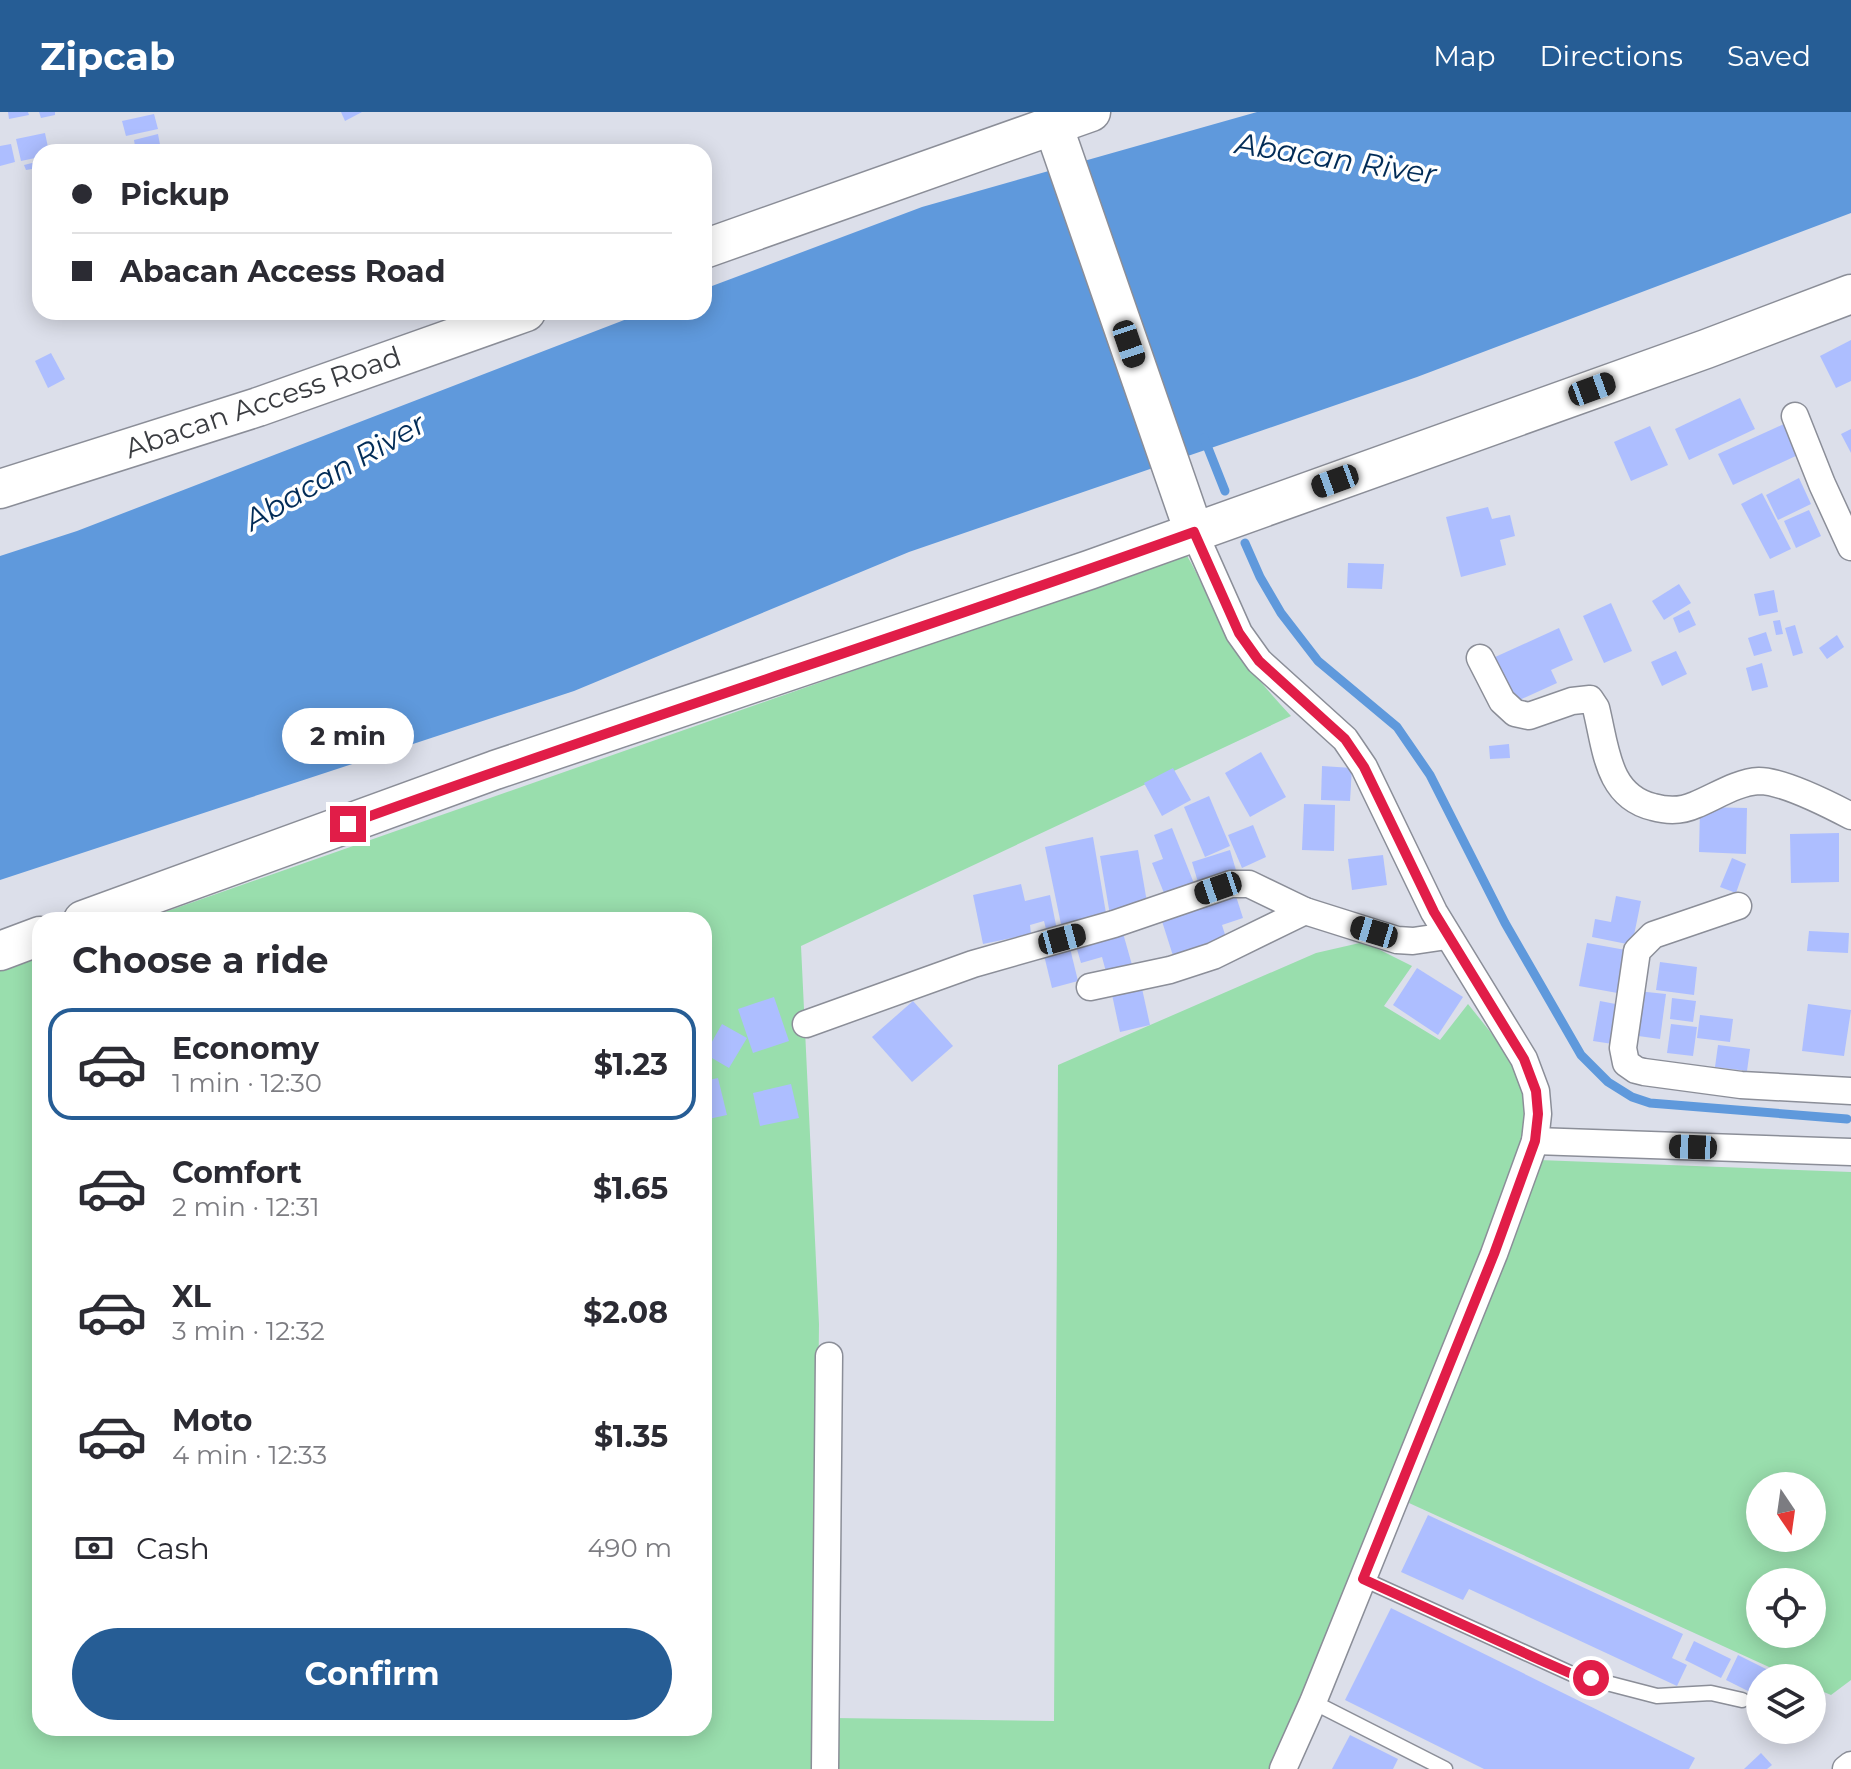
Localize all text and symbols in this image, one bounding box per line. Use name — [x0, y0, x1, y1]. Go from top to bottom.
text: Zipcab — [40, 33, 175, 80]
text: Map — [1433, 39, 1495, 73]
text: Directions — [1539, 39, 1683, 73]
text: Saved — [1727, 39, 1811, 73]
water label: Abacan River — [1231, 124, 1440, 193]
text: Pickup — [120, 176, 229, 213]
text: Abacan Access Road — [120, 253, 445, 290]
car — [1110, 317, 1148, 371]
street label: Abacan Access Road — [120, 339, 406, 465]
car — [1565, 370, 1619, 408]
water label: Abacan River — [236, 404, 433, 539]
car — [1308, 462, 1362, 500]
callout: 2 min — [282, 708, 414, 764]
text: 2 min — [310, 720, 386, 752]
route end — [330, 806, 366, 842]
car — [1191, 869, 1245, 907]
car — [1348, 914, 1400, 950]
car — [1036, 921, 1088, 957]
text: Choose a ride — [72, 938, 329, 982]
icon: car — [76, 1028, 148, 1100]
text: Economy — [172, 1030, 319, 1067]
text: $1.23 — [594, 1046, 668, 1083]
text: 1 min · 12:30 — [172, 1067, 322, 1099]
car — [1669, 1134, 1717, 1160]
icon: car — [76, 1152, 148, 1224]
text: Comfort — [172, 1154, 302, 1191]
text: $1.65 — [593, 1170, 668, 1207]
text: 2 min · 12:31 — [172, 1191, 320, 1223]
icon: car — [76, 1276, 148, 1348]
text: XL — [172, 1278, 211, 1315]
text: $2.08 — [583, 1294, 668, 1331]
text: 3 min · 12:32 — [172, 1315, 325, 1347]
icon: car — [76, 1400, 148, 1472]
text: Moto — [172, 1402, 253, 1439]
text: $1.35 — [594, 1418, 668, 1455]
text: 4 min · 12:33 — [172, 1439, 327, 1471]
north arrow — [1746, 1472, 1826, 1552]
map controls — [1746, 1472, 1826, 1744]
icon: cash — [72, 1526, 116, 1570]
text: Cash — [136, 1530, 210, 1567]
text: 490 m — [588, 1532, 672, 1564]
button: locate — [1746, 1568, 1826, 1648]
button: Confirm — [72, 1628, 672, 1720]
route start — [1573, 1660, 1609, 1696]
button: layers — [1746, 1664, 1826, 1744]

